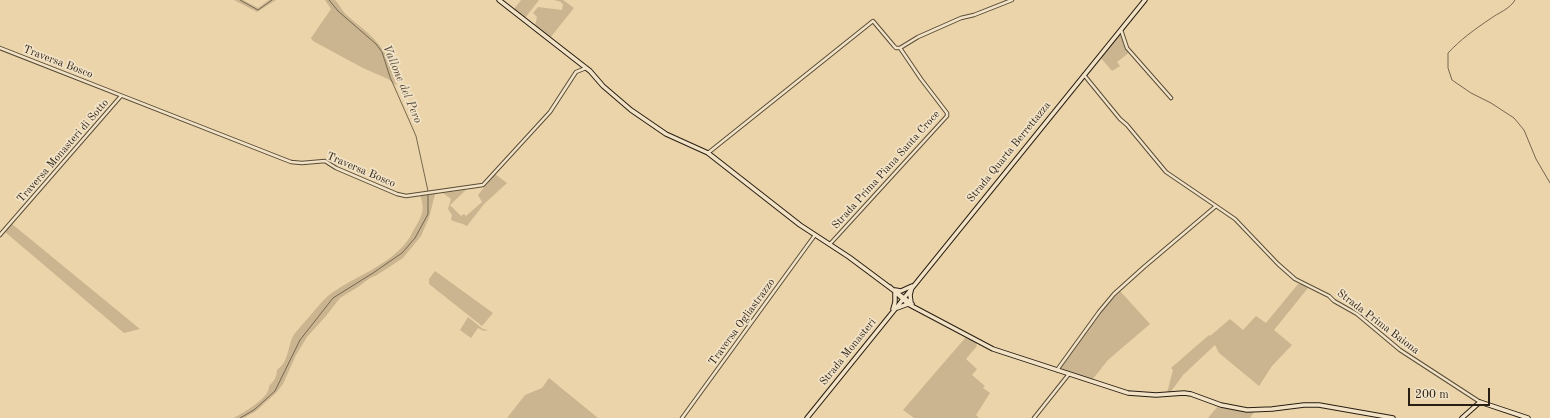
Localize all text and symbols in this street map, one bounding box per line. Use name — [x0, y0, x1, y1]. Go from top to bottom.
street label: Traversa Bosco — [21, 43, 95, 81]
water label: Vallone del Pero — [379, 43, 425, 125]
street label: Traversa Monasteri di Sotto — [14, 96, 112, 206]
street label: Strada Quarta Berrettazza — [964, 99, 1054, 205]
street label: Strada Prima Piana Santa Croce — [829, 108, 943, 232]
street label: Traversa Bosco — [325, 150, 397, 190]
street label: Traversa Ogliastrazzo — [706, 276, 778, 368]
street label: Strada Prima Baiona — [1334, 287, 1422, 357]
street label: Strada Monasteri — [817, 316, 879, 388]
scale bar — [1410, 380, 1492, 406]
text: 200 m — [1415, 389, 1449, 401]

